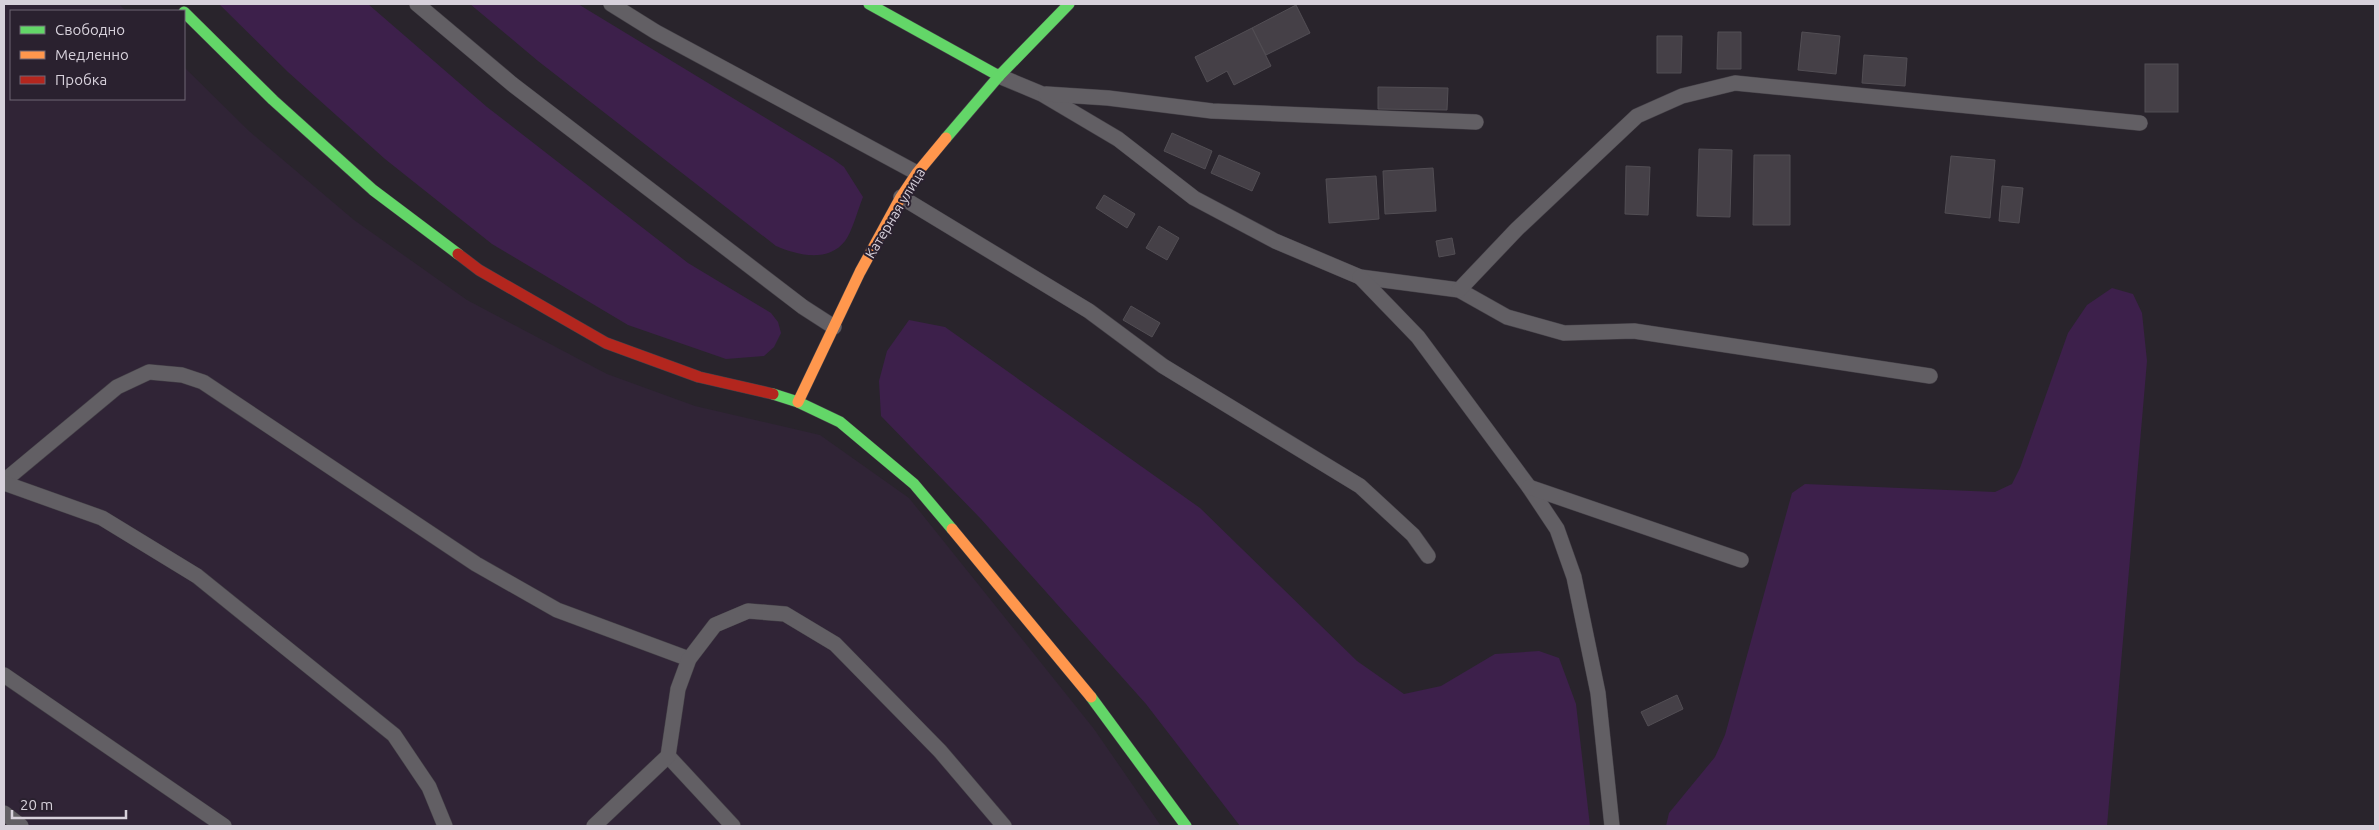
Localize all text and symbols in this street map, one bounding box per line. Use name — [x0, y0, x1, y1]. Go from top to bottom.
legend — [10, 10, 185, 100]
text: Свободно — [55, 21, 125, 38]
text: Медленно — [55, 46, 129, 63]
text: Пробка — [55, 71, 107, 88]
street label: Катерная улица — [862, 165, 928, 261]
scale bar — [12, 788, 126, 820]
text: 20 m — [20, 796, 53, 813]

